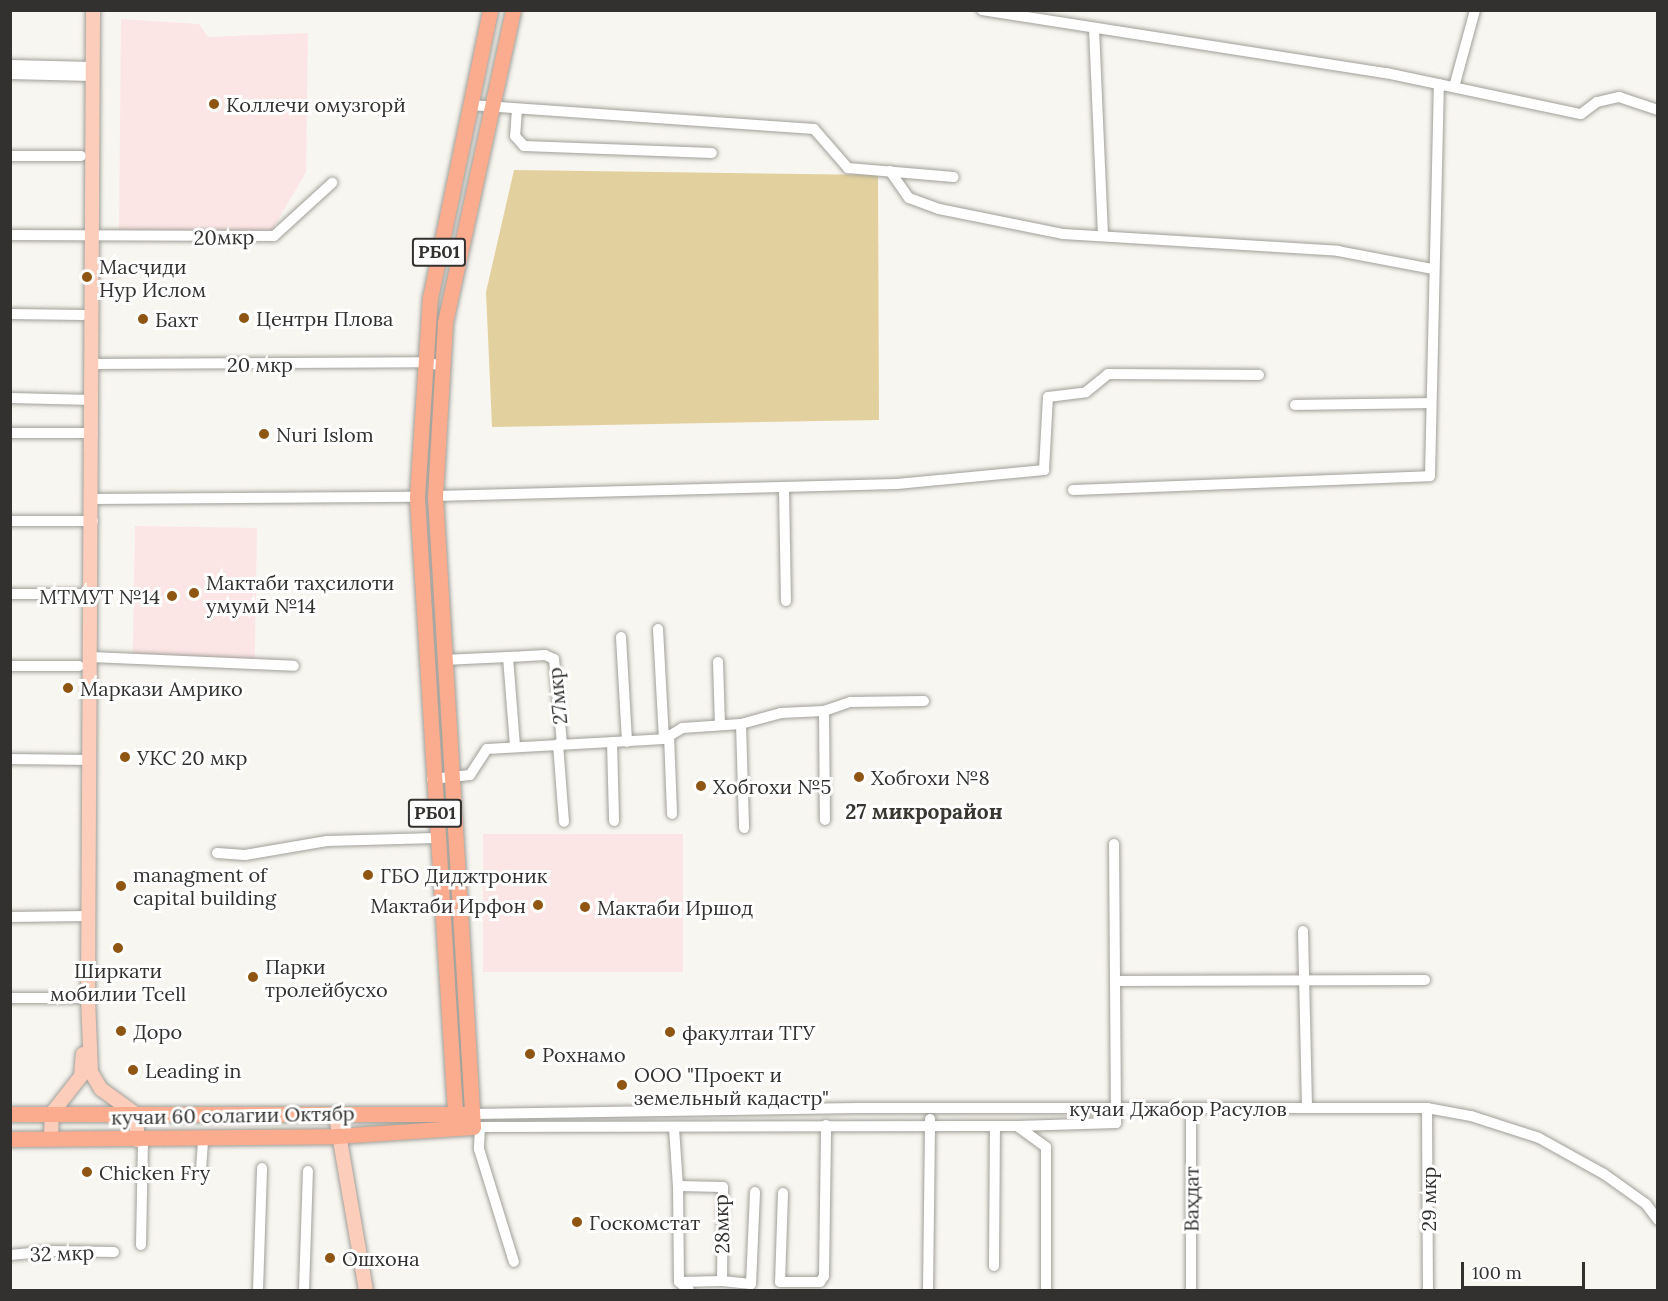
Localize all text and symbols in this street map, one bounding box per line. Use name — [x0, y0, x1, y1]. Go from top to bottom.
place label: Коллечи омузгорй — [226, 92, 406, 116]
marker: Коллечи омузгорй — [207, 97, 221, 111]
street label: 20мкр — [193, 224, 255, 250]
road number: РБ01 — [410, 237, 468, 267]
place label: Масҷиди Нур Ислом — [99, 254, 206, 301]
marker: Масҷиди Нур Ислом — [80, 270, 94, 284]
place label: Центрн Плова — [256, 306, 393, 330]
place label: Бахт — [155, 307, 198, 331]
marker: Центрн Плова — [237, 311, 251, 325]
marker: Бахт — [136, 312, 150, 326]
street label: 20 мкр — [227, 352, 293, 376]
place label: Nuri Islom — [276, 422, 374, 446]
marker: Nuri Islom — [257, 427, 271, 441]
place label: Мактаби таҳсилоти умумӣ №14 — [206, 570, 394, 617]
place label: МТМУТ №14 — [39, 584, 160, 608]
marker: Мактаби таҳсилоти умумӣ №14 — [187, 586, 201, 600]
marker: МТМУТ №14 — [165, 589, 179, 603]
street label: 27мкр — [542, 666, 572, 726]
place label: Маркази Амрико — [80, 676, 243, 700]
marker: Маркази Амрико — [61, 681, 75, 695]
place label: УКС 20 мкр — [137, 745, 247, 769]
marker: УКС 20 мкр — [118, 750, 132, 764]
place label: Хобгохи №8 — [871, 765, 990, 789]
marker: Хобгохи №8 — [852, 770, 866, 784]
place label: Хобгохи №5 — [713, 774, 831, 798]
marker: Хобгохи №5 — [694, 779, 708, 793]
road number: РБ01 — [406, 798, 464, 828]
district label: 27 микрорайон — [845, 799, 1003, 825]
place label: managment of capital building — [133, 862, 276, 909]
place label: ГБО Диджтроник — [380, 863, 547, 887]
marker: ГБО Диджтроник — [361, 868, 375, 882]
marker: managment of capital building — [114, 879, 128, 893]
place label: Мактаби Ирфон — [370, 893, 526, 917]
place label: Мактаби Иршод — [597, 895, 753, 919]
marker: Мактаби Ирфон — [531, 898, 545, 912]
marker: Мактаби Иршод — [578, 900, 592, 914]
marker: Ширкати мобилии Tcell — [111, 941, 125, 955]
place label: Парки тролейбусхо — [265, 954, 388, 1001]
place label: Ширкати мобилии Tcell — [50, 958, 186, 1005]
marker: Парки тролейбусхо — [246, 970, 260, 984]
place label: Доро — [133, 1019, 182, 1043]
place label: факултаи ТГУ — [682, 1020, 815, 1044]
marker: Доро — [114, 1024, 128, 1038]
marker: факултаи ТГУ — [663, 1025, 677, 1039]
place label: Рохнамо — [542, 1042, 626, 1066]
marker: Рохнамо — [523, 1047, 537, 1061]
place label: Leading in — [145, 1058, 241, 1082]
place label: ООО "Проект и земельный кадастр" — [634, 1062, 829, 1109]
marker: Leading in — [126, 1063, 140, 1077]
marker: ООО "Проект и земельный кадастр" — [615, 1078, 629, 1092]
street label: кучаи Джабор Расулов — [1069, 1096, 1287, 1120]
street label: кучаи 60 солагии Октябр — [111, 1101, 355, 1129]
place label: Chicken Fry — [99, 1160, 210, 1184]
marker: Chicken Fry — [80, 1165, 94, 1179]
street label: Ваҳдат — [1179, 1166, 1203, 1232]
street label: 29 мкр — [1416, 1167, 1440, 1231]
street label: 28мкр — [708, 1194, 734, 1254]
place label: Госкомстат — [589, 1210, 700, 1234]
marker: Госкомстат — [570, 1215, 584, 1229]
street label: 32 мкр — [29, 1240, 95, 1266]
place label: Ошхона — [342, 1246, 420, 1270]
scale bar — [1464, 1250, 1588, 1288]
marker: Ошхона — [323, 1251, 337, 1265]
text: 100 m — [1472, 1261, 1522, 1284]

